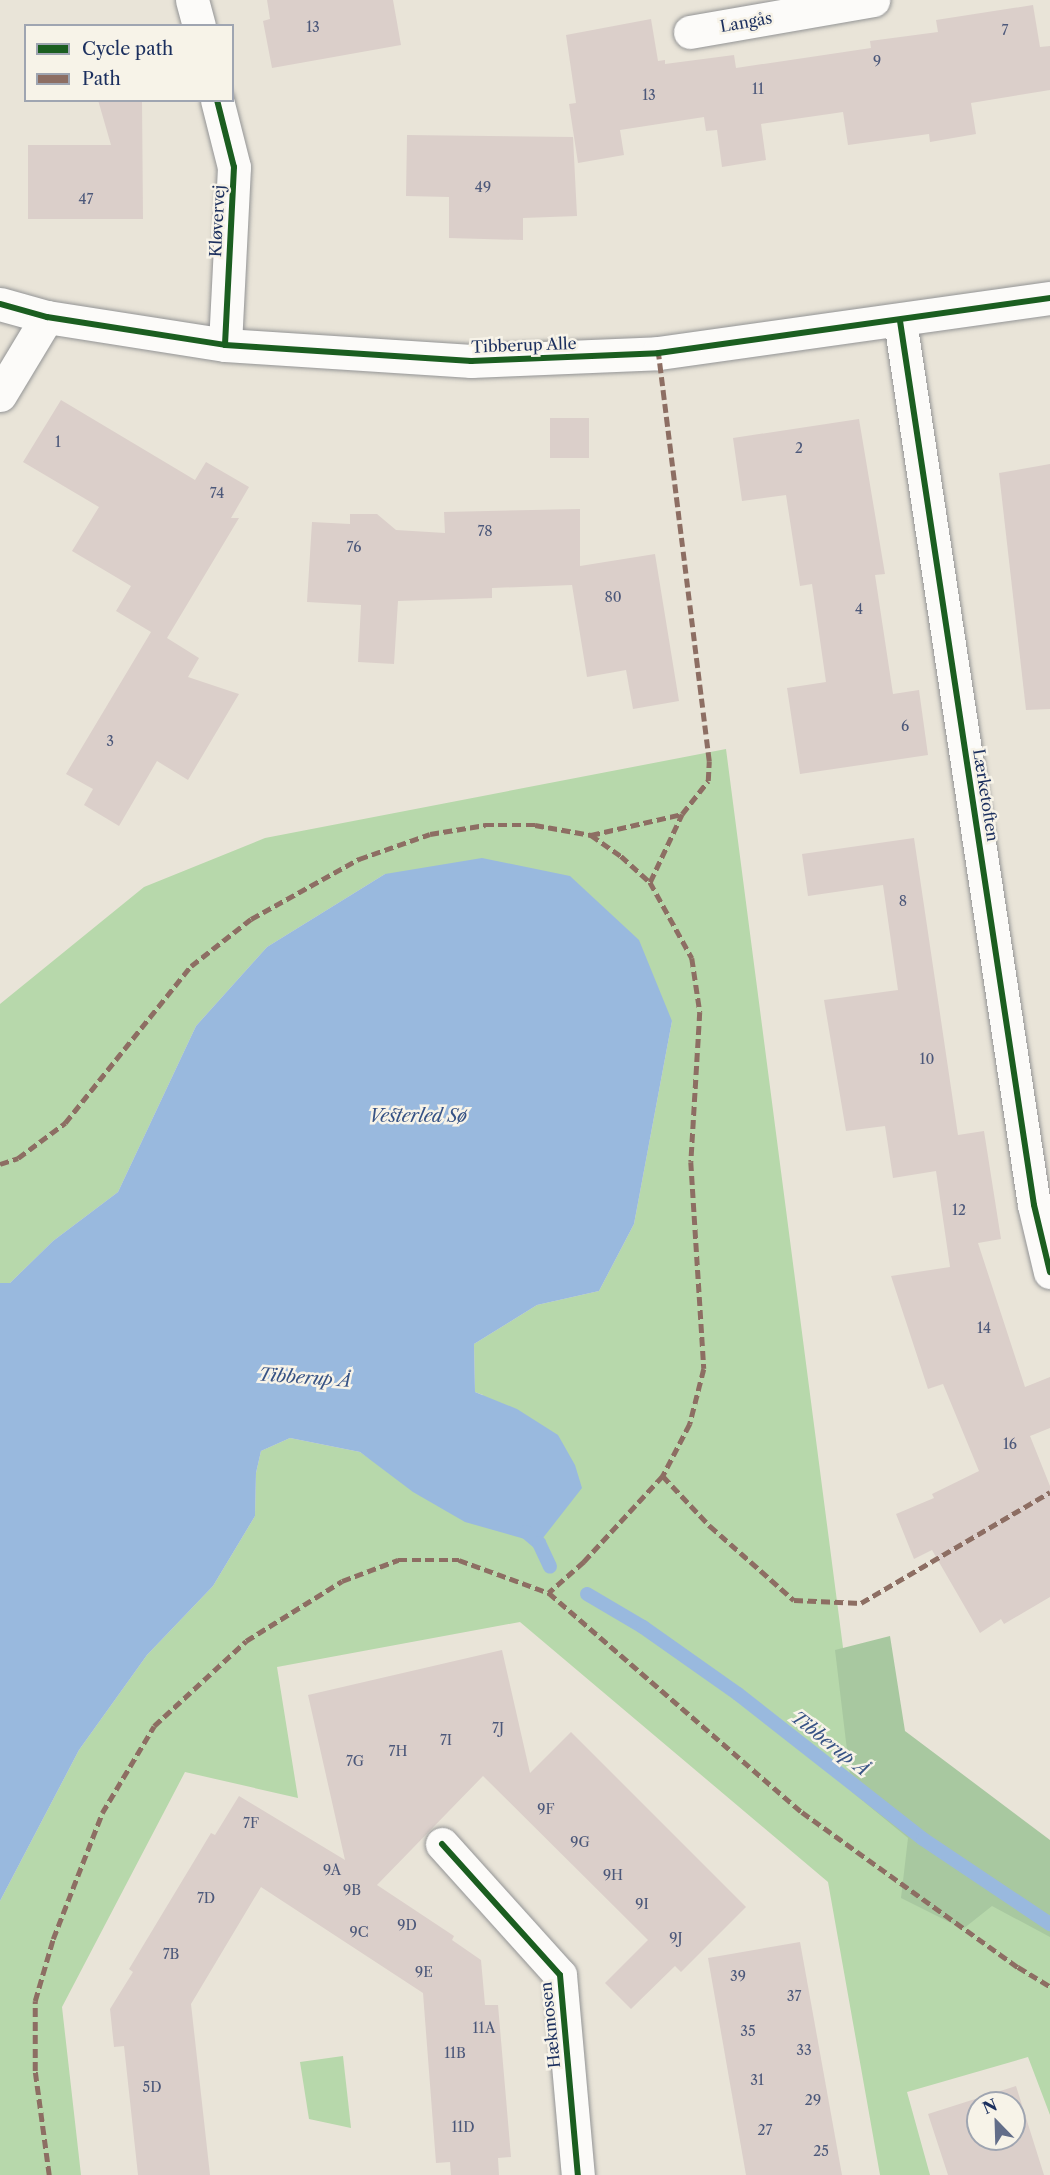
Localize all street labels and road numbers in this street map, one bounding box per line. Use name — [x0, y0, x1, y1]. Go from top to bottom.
street label: Langås — [718, 8, 774, 36]
street label: Kløvervej — [206, 184, 228, 258]
street label: Tibberup Alle — [471, 334, 577, 356]
street label: Lærketoften — [969, 747, 1003, 843]
street label: Hækmosen — [536, 1981, 564, 2069]

